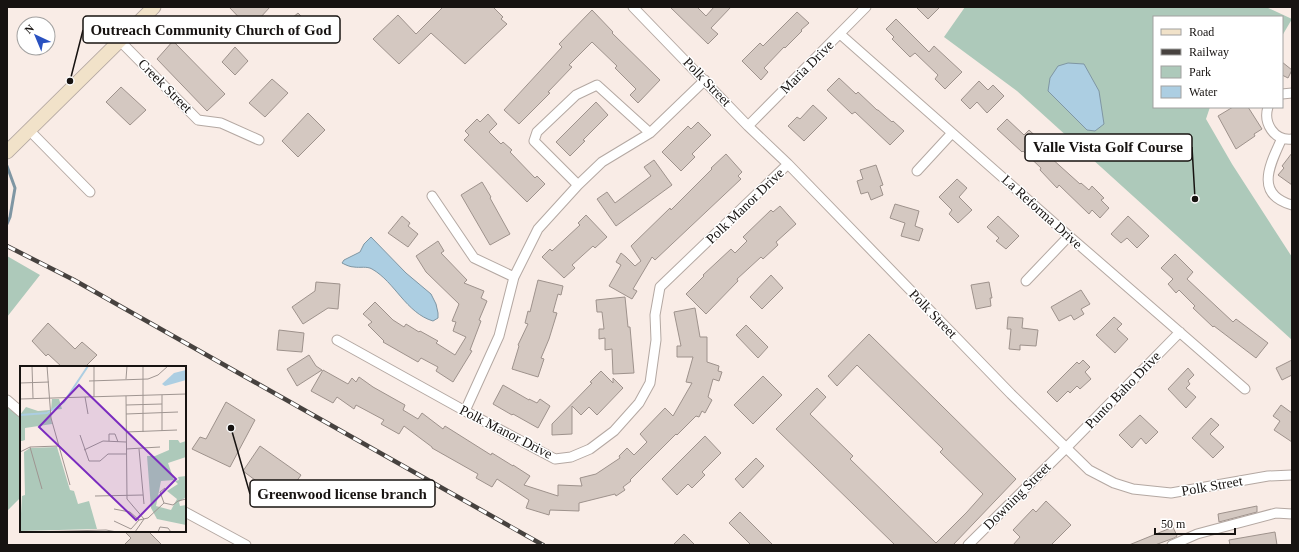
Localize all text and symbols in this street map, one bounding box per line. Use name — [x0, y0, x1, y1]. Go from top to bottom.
north arrow — [16, 16, 56, 56]
callout: Outreach Community Church of God — [83, 16, 340, 43]
legend — [1153, 16, 1283, 108]
text: N — [22, 22, 36, 36]
text: Outreach Community Church of God — [90, 22, 332, 38]
text: Road — [1189, 25, 1214, 39]
street label: Maria Drive — [777, 37, 837, 97]
text: Railway — [1189, 45, 1229, 59]
street label: Polk Street — [680, 55, 734, 110]
street label: Creek Street — [135, 56, 195, 116]
text: Park — [1189, 65, 1211, 79]
text: Water — [1189, 85, 1217, 99]
callout: Valle Vista Golf Course — [1025, 134, 1192, 161]
text: Valle Vista Golf Course — [1033, 139, 1183, 155]
street label: Polk Manor Drive — [703, 165, 787, 247]
street label: La Reforma Drive — [999, 172, 1085, 252]
street label: Polk Street — [906, 287, 960, 342]
street label: Punto Baho Drive — [1082, 348, 1164, 432]
inset map — [20, 366, 186, 532]
street label: Polk Manor Drive — [457, 402, 555, 462]
street label: Downing Street — [980, 459, 1054, 533]
street label: Polk Street — [1180, 473, 1244, 499]
callout: Greenwood license branch — [250, 480, 435, 507]
text: Greenwood license branch — [257, 486, 428, 502]
scale bar — [1155, 510, 1235, 536]
text: 50 m — [1161, 517, 1186, 531]

